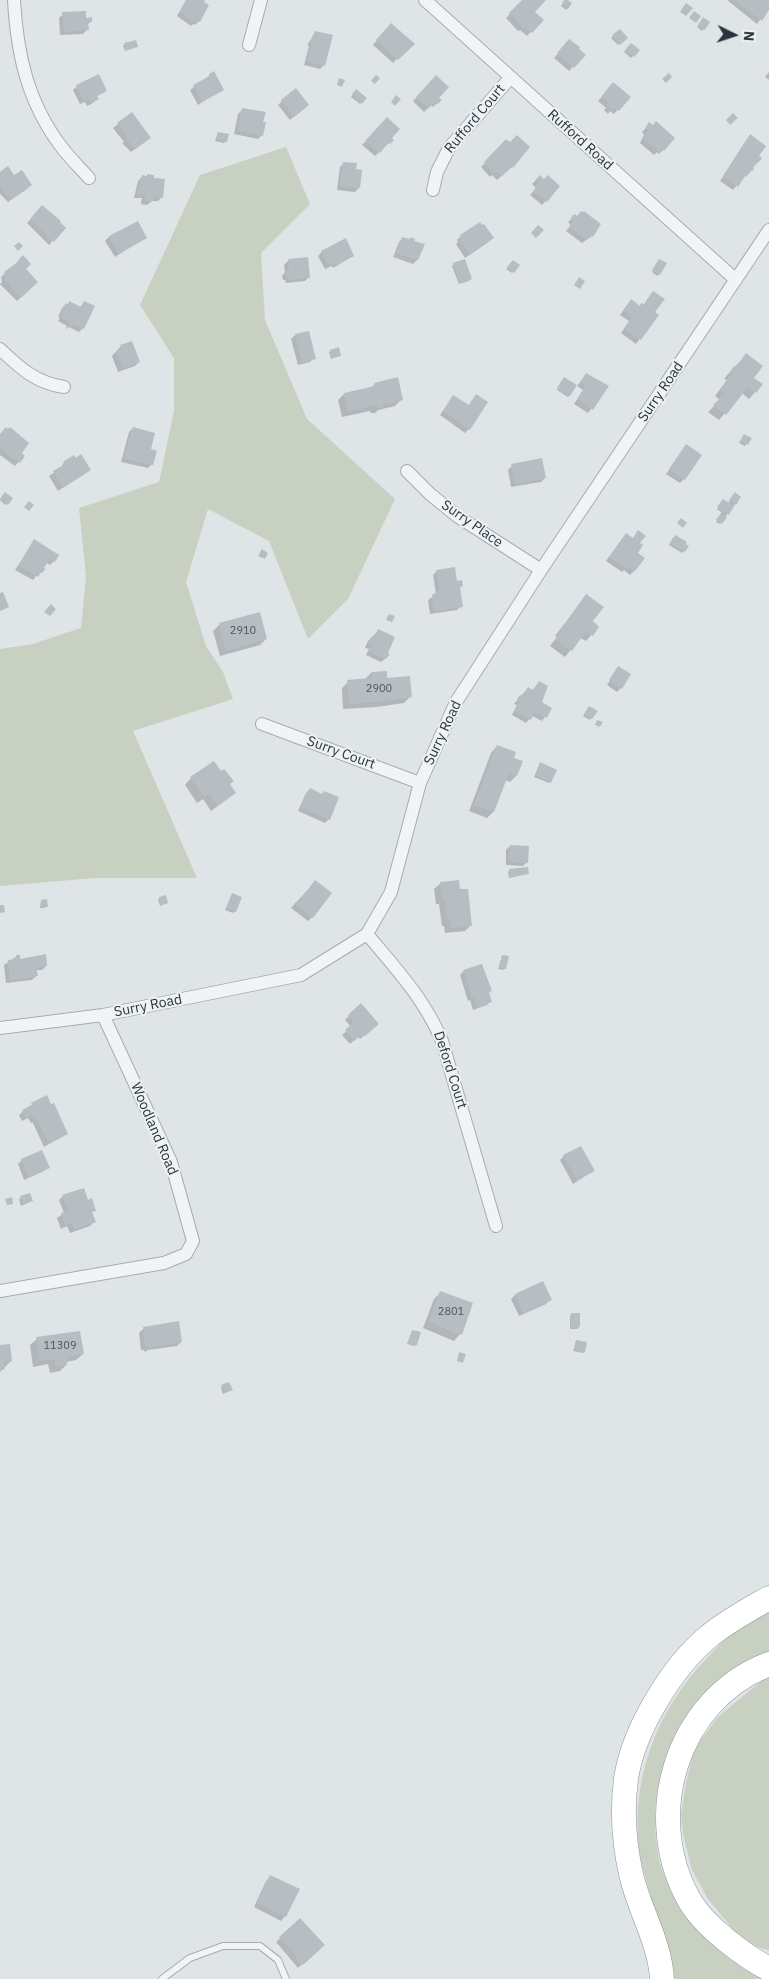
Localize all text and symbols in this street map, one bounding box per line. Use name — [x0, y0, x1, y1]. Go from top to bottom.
north arrow — [709, 10, 759, 60]
text: N — [740, 30, 758, 42]
street label: Rufford Court — [441, 81, 509, 157]
street label: Rufford Road — [544, 106, 616, 174]
street label: Surry Road — [635, 359, 687, 425]
street label: Surry Place — [438, 497, 506, 551]
house number: 2910 — [230, 624, 256, 638]
house number: 2900 — [366, 682, 392, 696]
street label: Surry Road — [421, 698, 465, 768]
street label: Surry Court — [305, 733, 377, 773]
street label: Surry Road — [113, 991, 183, 1021]
street label: Deford Court — [430, 1029, 470, 1111]
street label: Woodland Road — [127, 1080, 181, 1178]
house number: 2801 — [438, 1305, 464, 1319]
house number: 11309 — [44, 1339, 76, 1353]

